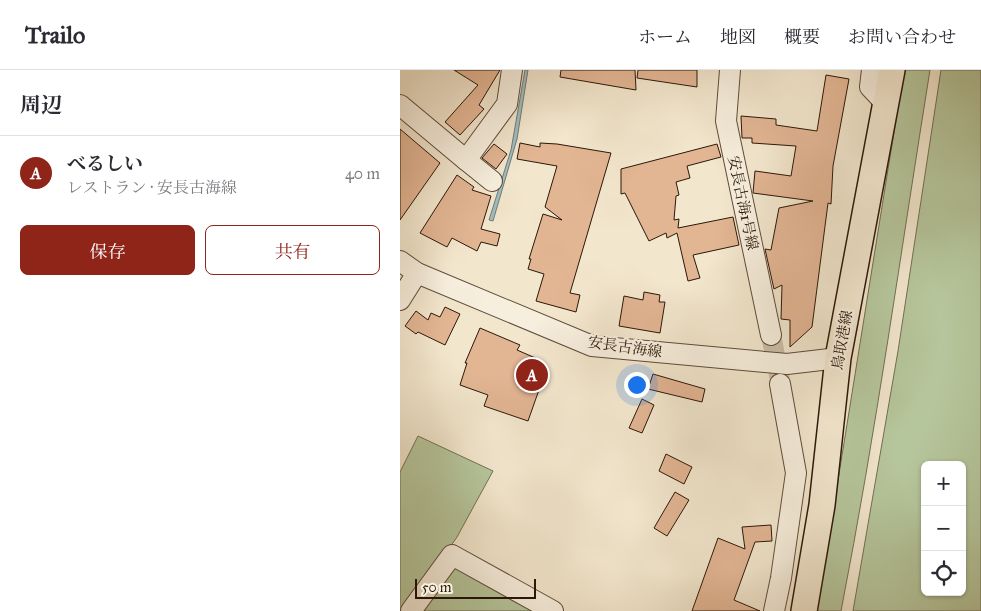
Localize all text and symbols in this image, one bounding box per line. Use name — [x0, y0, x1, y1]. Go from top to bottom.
text: Trailo — [25, 20, 85, 50]
text: ホーム — [638, 26, 692, 48]
text: 地図 — [720, 26, 756, 48]
text: 概要 — [784, 26, 820, 48]
text: お問い合わせ — [848, 26, 956, 48]
text: 周辺 — [20, 92, 62, 118]
text: べるしい — [67, 152, 143, 175]
street label: 安長古海1号線 — [724, 154, 762, 252]
text: A — [31, 164, 41, 183]
text: 40 m — [345, 164, 380, 183]
text: レストラン · 安長古海線 — [67, 178, 237, 197]
button: 保存 — [20, 225, 195, 275]
button: 共有 — [205, 225, 380, 275]
street label: 鳥取港線 — [828, 309, 856, 371]
street label: 安長古海線 — [587, 333, 663, 361]
pin: A — [516, 356, 548, 394]
your location — [624, 372, 650, 398]
map controls — [921, 461, 966, 596]
button: + — [921, 461, 966, 506]
button: − — [921, 506, 966, 551]
button: locate — [921, 551, 966, 596]
scale bar — [415, 576, 536, 599]
text: 50 m — [422, 579, 451, 596]

